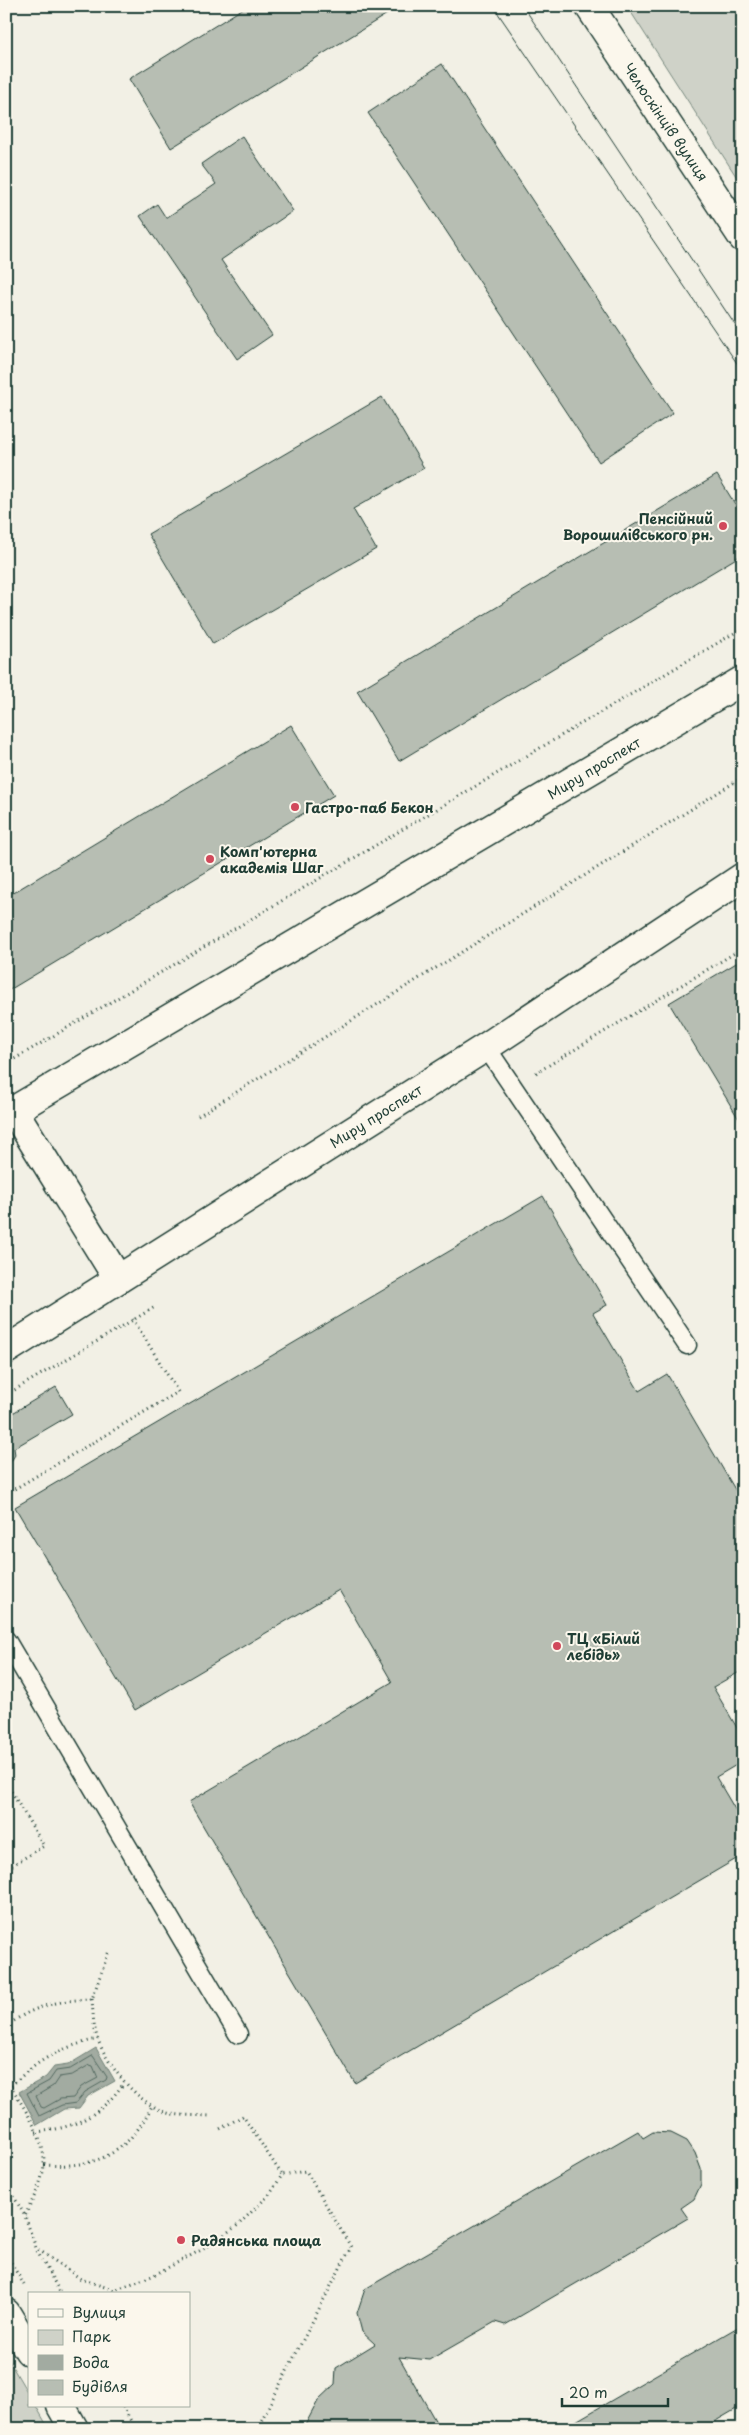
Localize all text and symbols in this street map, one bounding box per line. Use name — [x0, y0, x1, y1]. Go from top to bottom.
street label: Челюскінців вулиця — [618, 59, 714, 185]
place label: Пенсійний Ворошилівського рн. — [563, 508, 713, 545]
marker: Пенсійний Ворошилівського рн. — [717, 520, 729, 532]
street label: Миру проспект — [543, 732, 645, 804]
place label: Гастро-паб Бекон — [305, 797, 434, 818]
marker: Гастро-паб Бекон — [289, 801, 301, 813]
place label: Комп'ютерна академія Шаг — [220, 841, 324, 878]
marker: Комп'ютерна академія Шаг — [204, 853, 216, 865]
street label: Миру проспект — [326, 1079, 427, 1153]
place label: ТЦ «Білий лебідь» — [566, 1628, 640, 1665]
marker: ТЦ «Білий лебідь» — [551, 1640, 563, 1652]
place label: Радянська площа — [191, 2230, 322, 2251]
marker: Радянська площа — [175, 2234, 187, 2246]
legend — [28, 2292, 190, 2408]
text: Вулиця — [72, 2300, 126, 2323]
text: Парк — [72, 2324, 111, 2347]
text: Вода — [72, 2350, 110, 2373]
text: Будівля — [72, 2374, 128, 2397]
scale bar — [562, 2375, 668, 2407]
text: 20 m — [569, 2380, 608, 2403]

